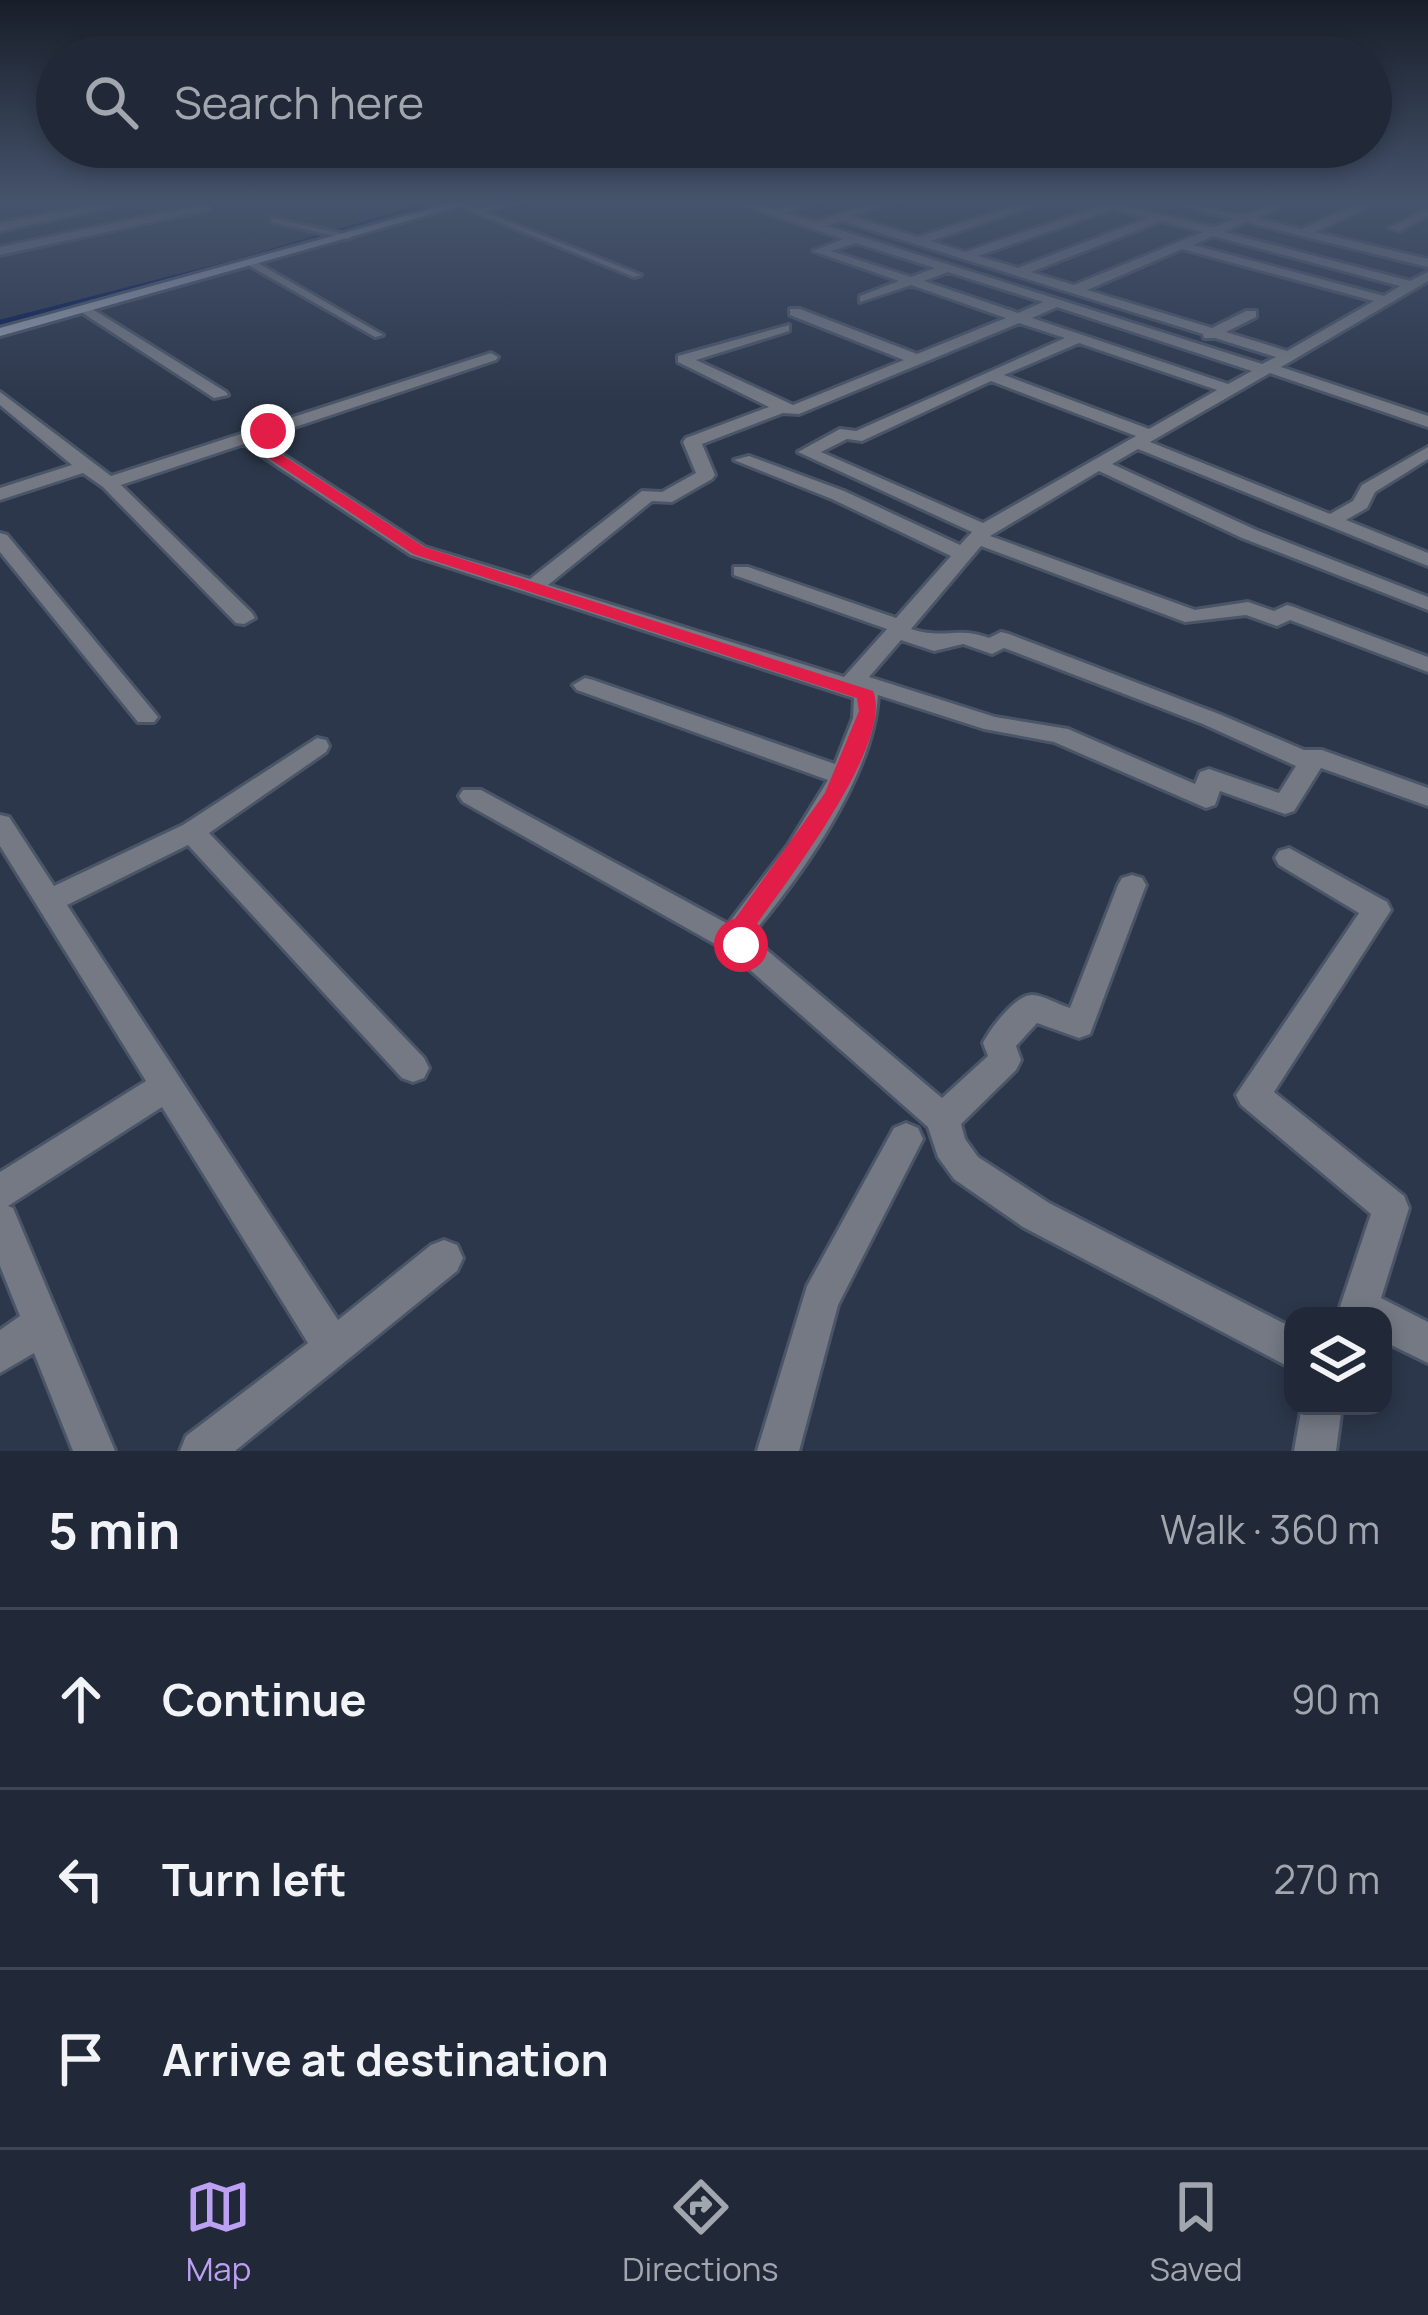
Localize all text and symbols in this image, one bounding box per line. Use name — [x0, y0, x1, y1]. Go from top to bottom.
search box — [36, 36, 1392, 168]
icon: search — [78, 69, 144, 135]
text: Search here — [174, 71, 424, 133]
route end — [241, 404, 295, 458]
route start — [714, 918, 768, 972]
map controls — [1284, 1307, 1392, 1415]
button: layers — [1284, 1307, 1392, 1415]
text: 5 min — [48, 1495, 180, 1564]
text: Walk · 360 m — [1160, 1502, 1380, 1556]
icon: ahead — [48, 1666, 114, 1732]
text: Continue — [162, 1668, 367, 1730]
text: 90 m — [1291, 1672, 1380, 1726]
icon: left — [48, 1846, 114, 1912]
text: Turn left — [162, 1848, 347, 1910]
text: 270 m — [1274, 1852, 1380, 1906]
icon: arrive — [48, 2026, 114, 2092]
text: Arrive at destination — [162, 2028, 609, 2090]
tab: Map — [185, 2174, 251, 2291]
tab: Directions — [622, 2174, 779, 2291]
tab: Saved — [1150, 2174, 1243, 2291]

